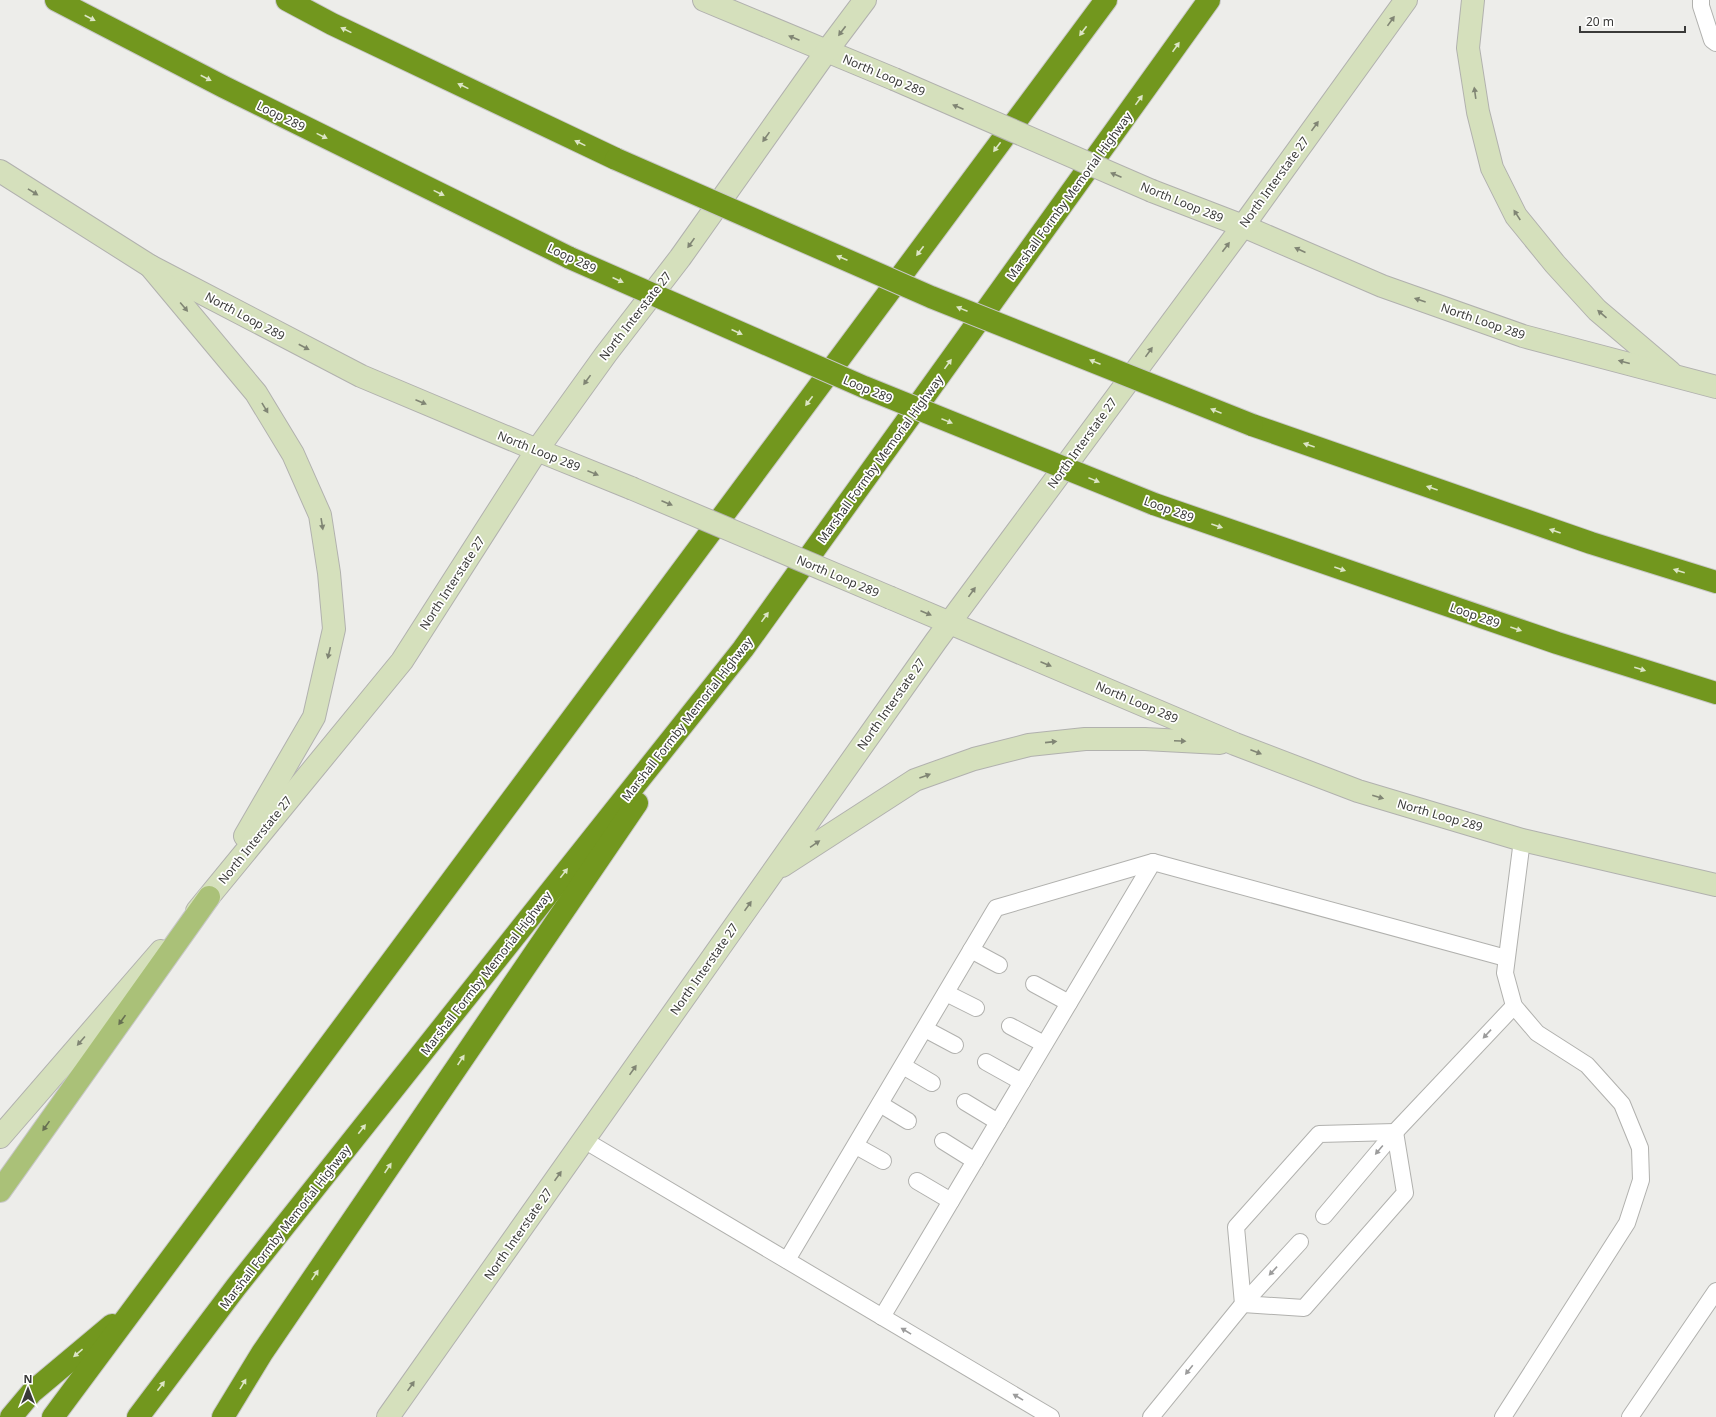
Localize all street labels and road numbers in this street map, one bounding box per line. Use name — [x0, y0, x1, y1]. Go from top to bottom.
street label: North Loop 289 — [840, 50, 928, 100]
street label: Loop 289 — [254, 97, 308, 135]
street label: Marshall Formby Memorial Highway — [1002, 108, 1136, 284]
street label: North Interstate 27 — [1235, 133, 1313, 231]
street label: North Loop 289 — [1138, 178, 1226, 226]
street label: Loop 289 — [545, 239, 599, 277]
street label: North Interstate 27 — [595, 268, 675, 364]
street label: North Loop 289 — [202, 288, 288, 344]
street label: North Loop 289 — [1439, 299, 1528, 343]
street label: Marshall Formby Memorial Highway — [813, 371, 947, 547]
street label: Loop 289 — [841, 371, 895, 407]
street label: North Interstate 27 — [1043, 394, 1121, 492]
street label: North Loop 289 — [495, 427, 583, 475]
street label: Loop 289 — [1142, 492, 1196, 526]
street label: North Interstate 27 — [415, 533, 489, 633]
street label: North Loop 289 — [794, 551, 882, 601]
street label: Loop 289 — [1448, 599, 1502, 632]
street label: Marshall Formby Memorial Highway — [617, 633, 757, 805]
street label: North Interstate 27 — [853, 655, 929, 753]
street label: North Loop 289 — [1093, 677, 1181, 727]
street label: North Interstate 27 — [214, 792, 296, 888]
street label: North Loop 289 — [1395, 795, 1485, 835]
street label: Marshall Formby Memorial Highway — [416, 887, 556, 1059]
street label: North Interstate 27 — [666, 920, 742, 1018]
street label: Marshall Formby Memorial Highway — [215, 1141, 355, 1313]
street label: North Interstate 27 — [480, 1185, 556, 1283]

